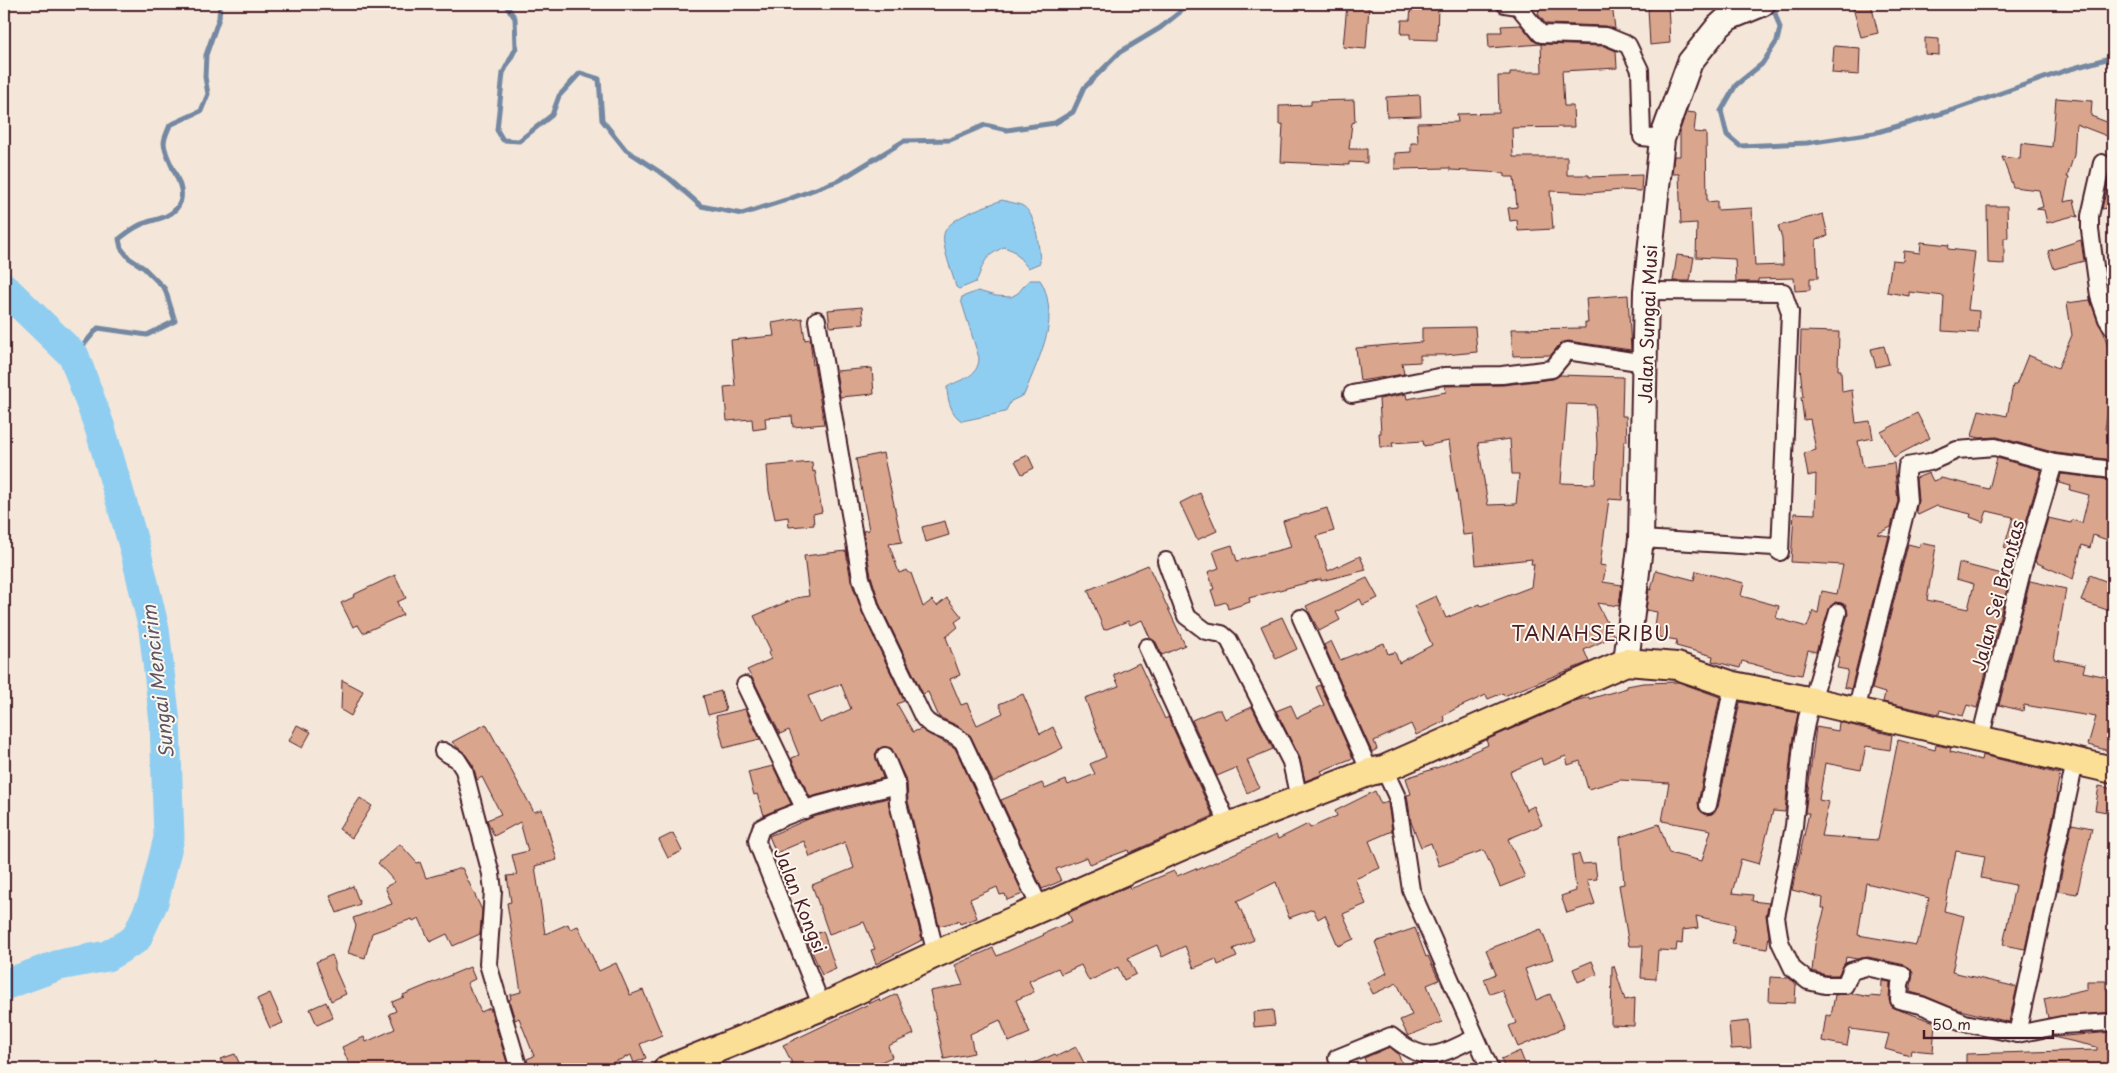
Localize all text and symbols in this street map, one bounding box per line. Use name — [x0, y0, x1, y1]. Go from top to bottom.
street label: Jalan Sungai Musi — [1631, 244, 1663, 404]
street label: Jalan Sei Brantas — [1964, 517, 2030, 673]
water label: Sungai Mencirim — [134, 603, 180, 760]
district label: TANAHSERIBU — [1511, 618, 1671, 648]
street label: Jalan Kongsi — [768, 843, 834, 957]
scale bar — [1924, 1008, 2053, 1040]
text: 50 m — [1932, 1012, 1971, 1035]

